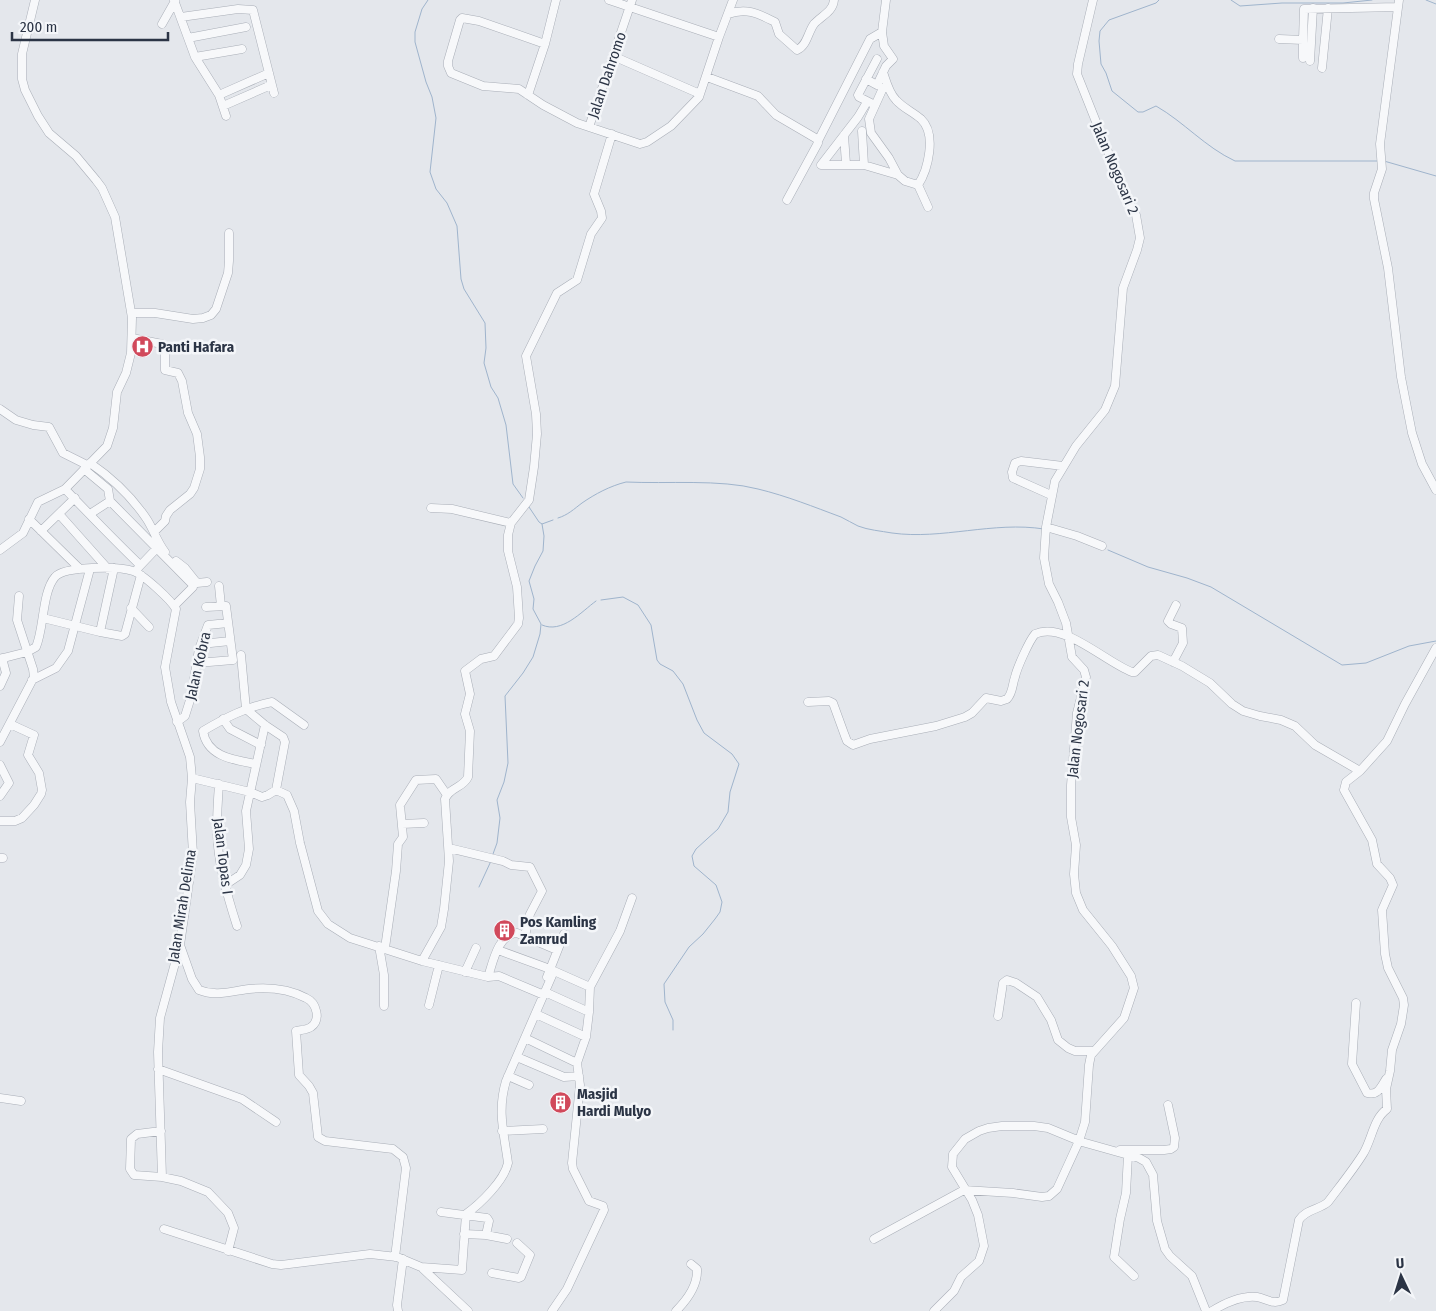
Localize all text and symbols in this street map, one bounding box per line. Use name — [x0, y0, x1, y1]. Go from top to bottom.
scale bar — [12, 10, 169, 42]
text: 200 m — [20, 18, 57, 36]
street label: Jalan Dahromo — [584, 29, 630, 120]
street label: Jalan Nogosari 2 — [1087, 119, 1143, 217]
hospital icon: Panti Hafara — [130, 335, 154, 359]
place label: Panti Hafara — [158, 338, 235, 356]
street label: Jalan Kobra — [181, 630, 215, 702]
street label: Jalan Nogosari 2 — [1063, 679, 1093, 779]
street label: Jalan Topas I — [209, 817, 237, 895]
street label: Jalan Mirah Delima — [164, 848, 200, 964]
place label: Pos Kamling Zamrud — [520, 913, 597, 948]
building icon: Pos Kamling Zamrud — [492, 919, 516, 943]
place label: Masjid Hardi Mulyo — [577, 1085, 651, 1120]
building icon: Masjid Hardi Mulyo — [549, 1091, 573, 1115]
north arrow — [1376, 1251, 1426, 1301]
text: U — [1395, 1255, 1405, 1272]

